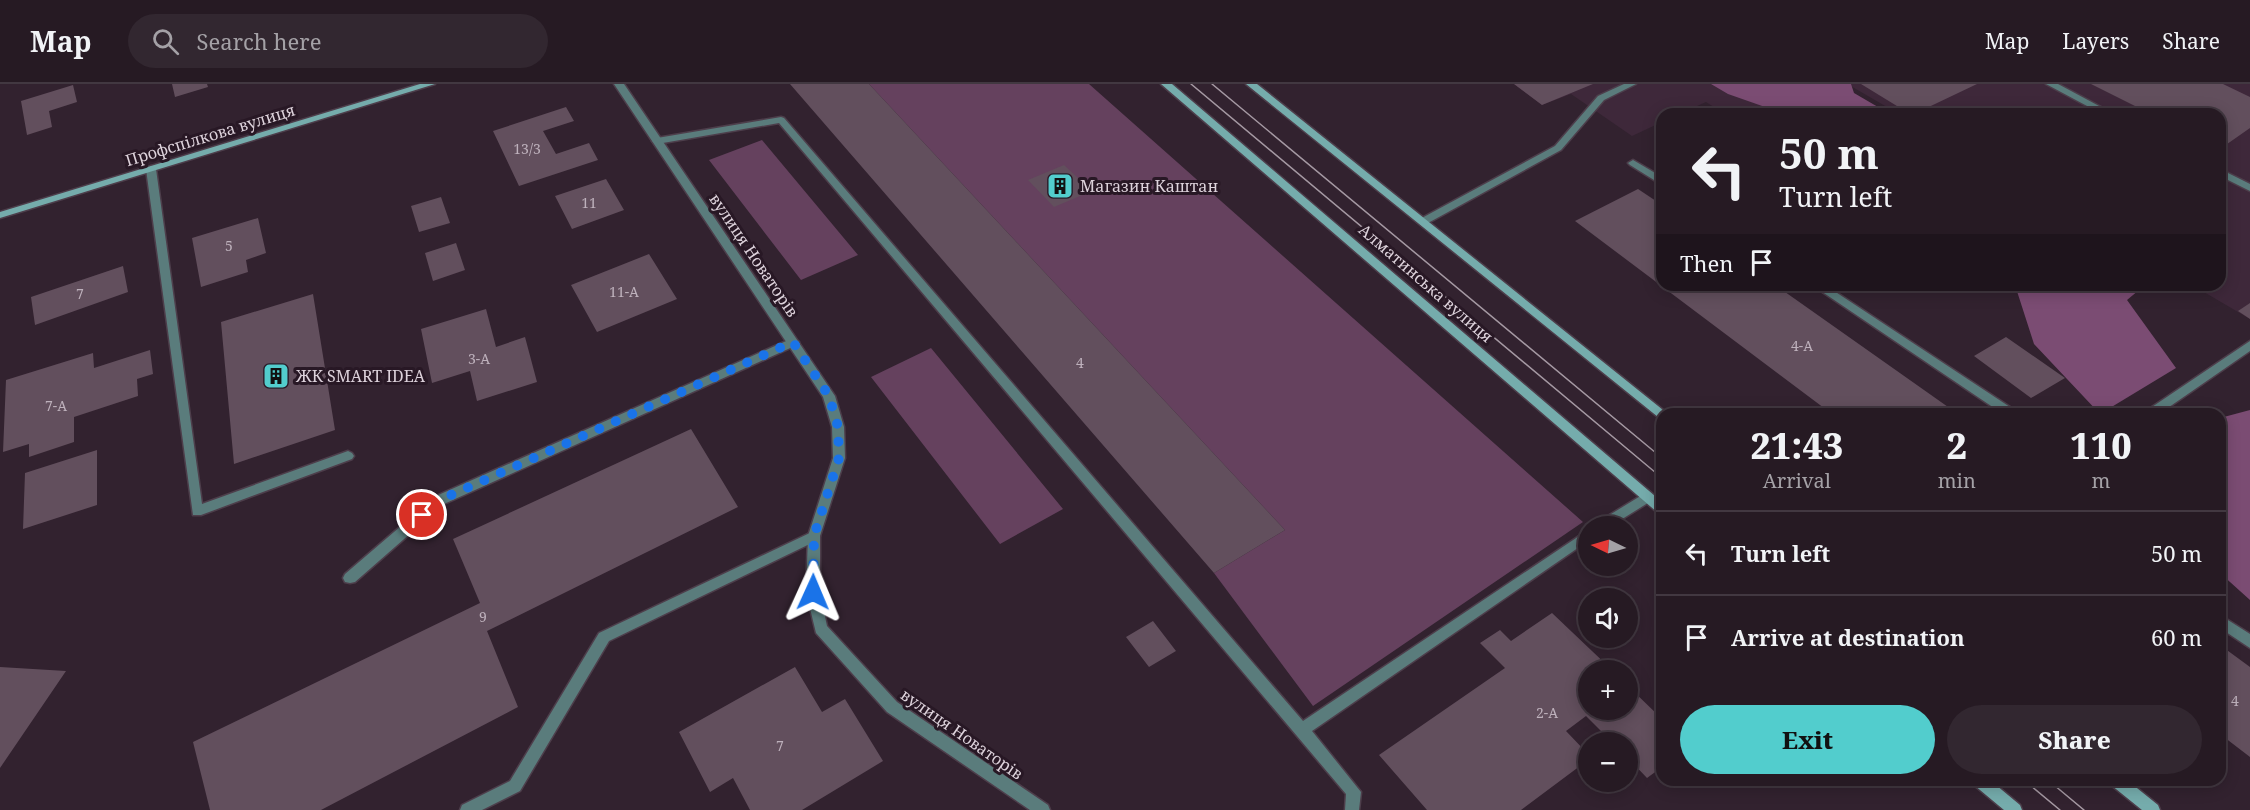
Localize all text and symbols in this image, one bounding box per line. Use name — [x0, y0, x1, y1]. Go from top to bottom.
search box — [128, 14, 548, 68]
text: Map — [30, 22, 92, 60]
icon: search — [149, 25, 182, 58]
text: Search here — [197, 26, 321, 56]
text: Map — [1985, 27, 2029, 55]
text: Layers — [2062, 27, 2129, 55]
text: Share — [2162, 27, 2220, 55]
street label: Профспілкова вулиця — [122, 99, 298, 171]
text: 50 m — [1779, 124, 1879, 181]
icon: left — [1680, 132, 1758, 210]
house number: 13/3 — [513, 139, 541, 158]
building icon: Магазин Каштан — [1045, 171, 1075, 201]
place label: Магазин Каштан — [1080, 175, 1218, 197]
text: Turn left — [1779, 178, 1892, 215]
street label: вулиця Новаторів — [704, 189, 804, 321]
house number: 11 — [581, 193, 597, 212]
street label: Алматинська вулиця — [1354, 219, 1498, 347]
house number: 5 — [225, 236, 233, 255]
icon: arrive — [1745, 246, 1778, 279]
text: Then — [1680, 248, 1733, 278]
house number: 11-А — [609, 282, 639, 301]
house number: 7 — [76, 284, 84, 303]
house number: 4-А — [1791, 336, 1813, 355]
house number: 3-А — [468, 349, 490, 368]
house number: 4 — [1076, 353, 1084, 372]
building icon: ЖК SMART IDEA — [261, 361, 291, 391]
place label: ЖК SMART IDEA — [295, 365, 426, 387]
house number: 7-А — [45, 396, 67, 415]
text: 21:43 — [1750, 421, 1843, 470]
text: 2 — [1947, 421, 1967, 470]
text: 110 — [2070, 421, 2132, 470]
text: Arrival — [1763, 467, 1831, 494]
text: min — [1938, 467, 1976, 494]
text: m — [2092, 467, 2110, 494]
pin — [396, 489, 447, 540]
icon: arrive — [405, 498, 438, 531]
north arrow — [1578, 516, 1638, 576]
map controls — [1578, 516, 1638, 792]
icon: left — [1680, 537, 1713, 570]
text: Turn left — [1731, 538, 1830, 568]
text: 50 m — [2151, 538, 2202, 568]
position arrow — [781, 560, 845, 624]
button: sound — [1578, 588, 1638, 648]
house number: 9 — [479, 607, 487, 626]
icon: arrive — [1680, 621, 1713, 654]
text: Arrive at destination — [1731, 622, 1965, 652]
text: 60 m — [2151, 622, 2202, 652]
button: + — [1578, 660, 1638, 720]
street label: вулиця Новаторів — [896, 684, 1028, 785]
house number: 4 — [2231, 691, 2239, 710]
house number: 2-А — [1536, 703, 1558, 722]
button: Exit — [1680, 705, 1935, 774]
button: Share — [1947, 705, 2202, 774]
button: − — [1578, 732, 1638, 792]
house number: 7 — [776, 736, 784, 755]

